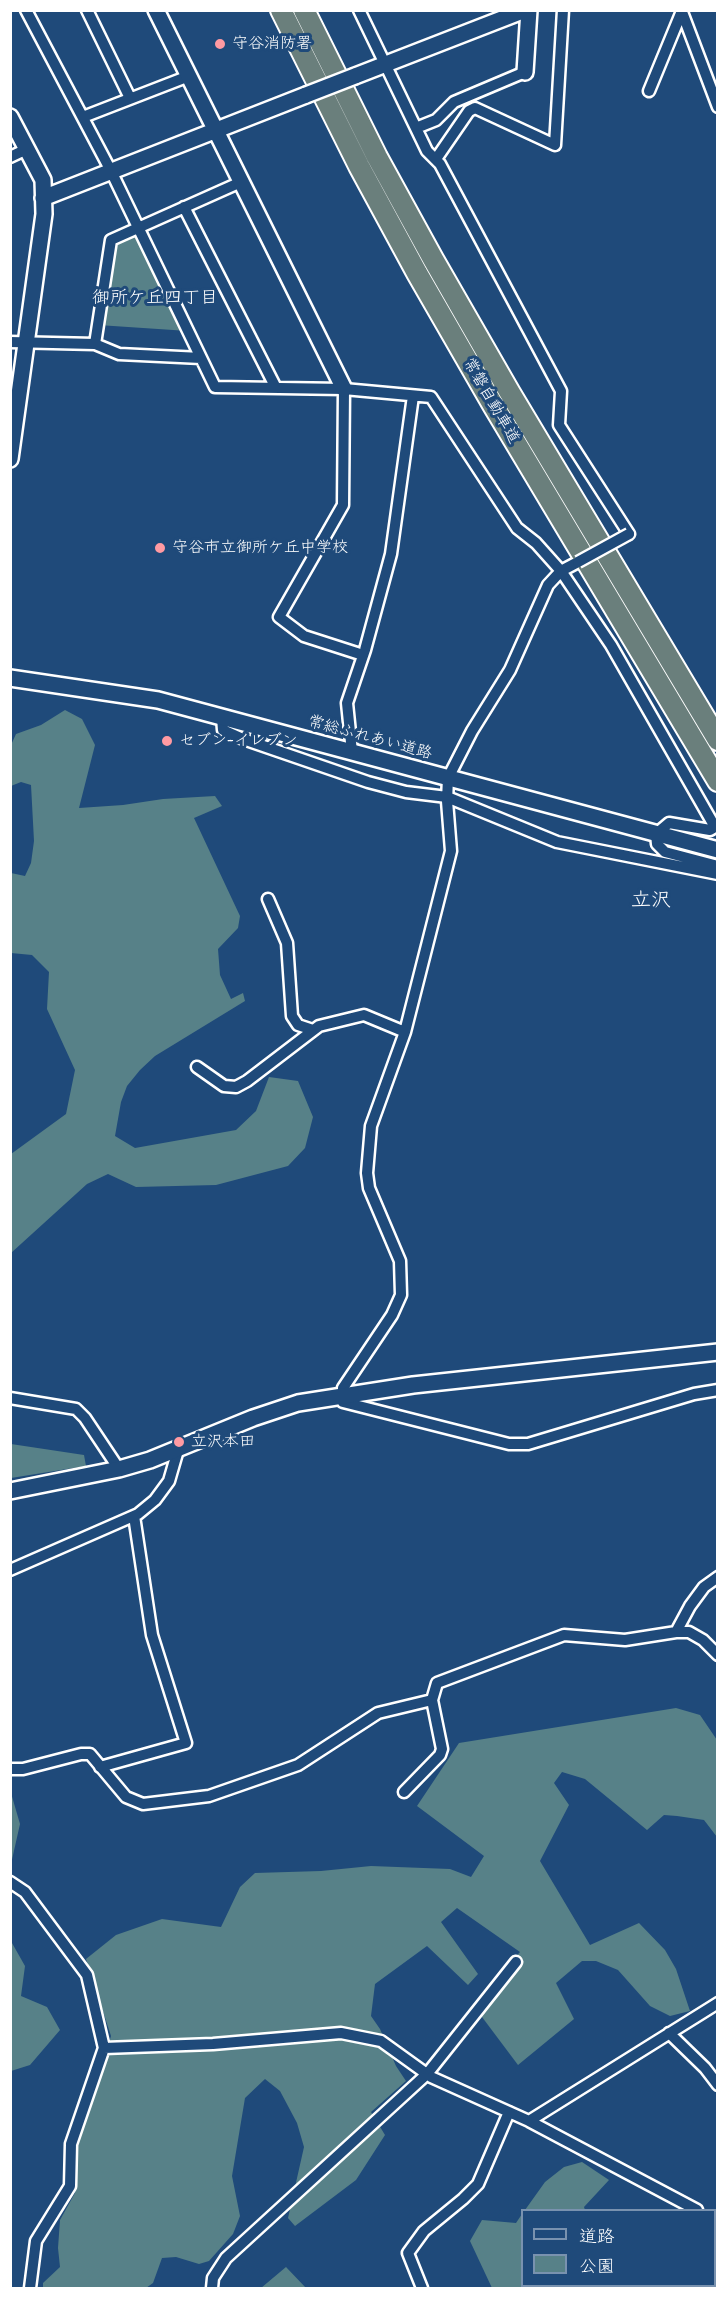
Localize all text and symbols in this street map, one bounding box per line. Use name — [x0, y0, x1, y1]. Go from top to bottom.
place label: 守谷消防署 — [232, 34, 312, 54]
marker: 守谷消防署 — [213, 37, 227, 51]
district label: 御所ケ丘四丁目 — [92, 287, 218, 309]
street label: 常磐自動車道 — [459, 355, 523, 447]
place label: 守谷市立御所ケ丘中学校 — [172, 538, 348, 558]
marker: 守谷市立御所ケ丘中学校 — [153, 541, 167, 555]
street label: 常総ふれあい道路 — [306, 712, 434, 764]
place label: セブン-イレブン — [179, 731, 298, 751]
marker: セブン-イレブン — [160, 734, 174, 748]
district label: 立沢 — [631, 889, 671, 913]
place label: 立沢本田 — [191, 1432, 255, 1452]
marker: 立沢本田 — [172, 1435, 186, 1449]
legend — [521, 2209, 716, 2287]
text: 道路 — [579, 2225, 615, 2248]
text: 公園 — [579, 2255, 615, 2278]

